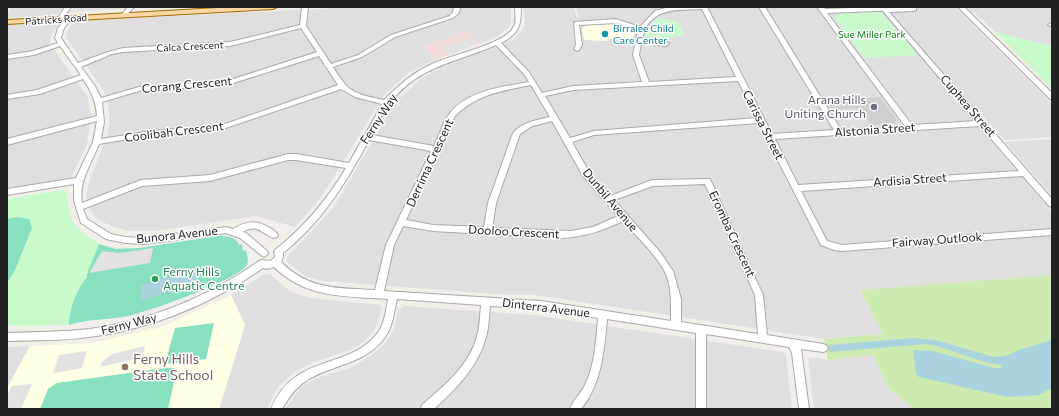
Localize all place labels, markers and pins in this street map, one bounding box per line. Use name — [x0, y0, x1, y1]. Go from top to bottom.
place label: Birralee Child Care Center — [613, 22, 674, 46]
marker: Birralee Child Care Center — [600, 29, 610, 39]
place label: Arana Hills Uniting Church — [784, 92, 866, 120]
marker: Arana Hills Uniting Church — [869, 102, 879, 112]
place label: Ferny Hills Aquatic Centre — [163, 264, 245, 292]
marker: Ferny Hills Aquatic Centre — [150, 274, 160, 284]
place label: Ferny Hills State School — [133, 350, 213, 383]
marker: Ferny Hills State School — [120, 362, 130, 372]

